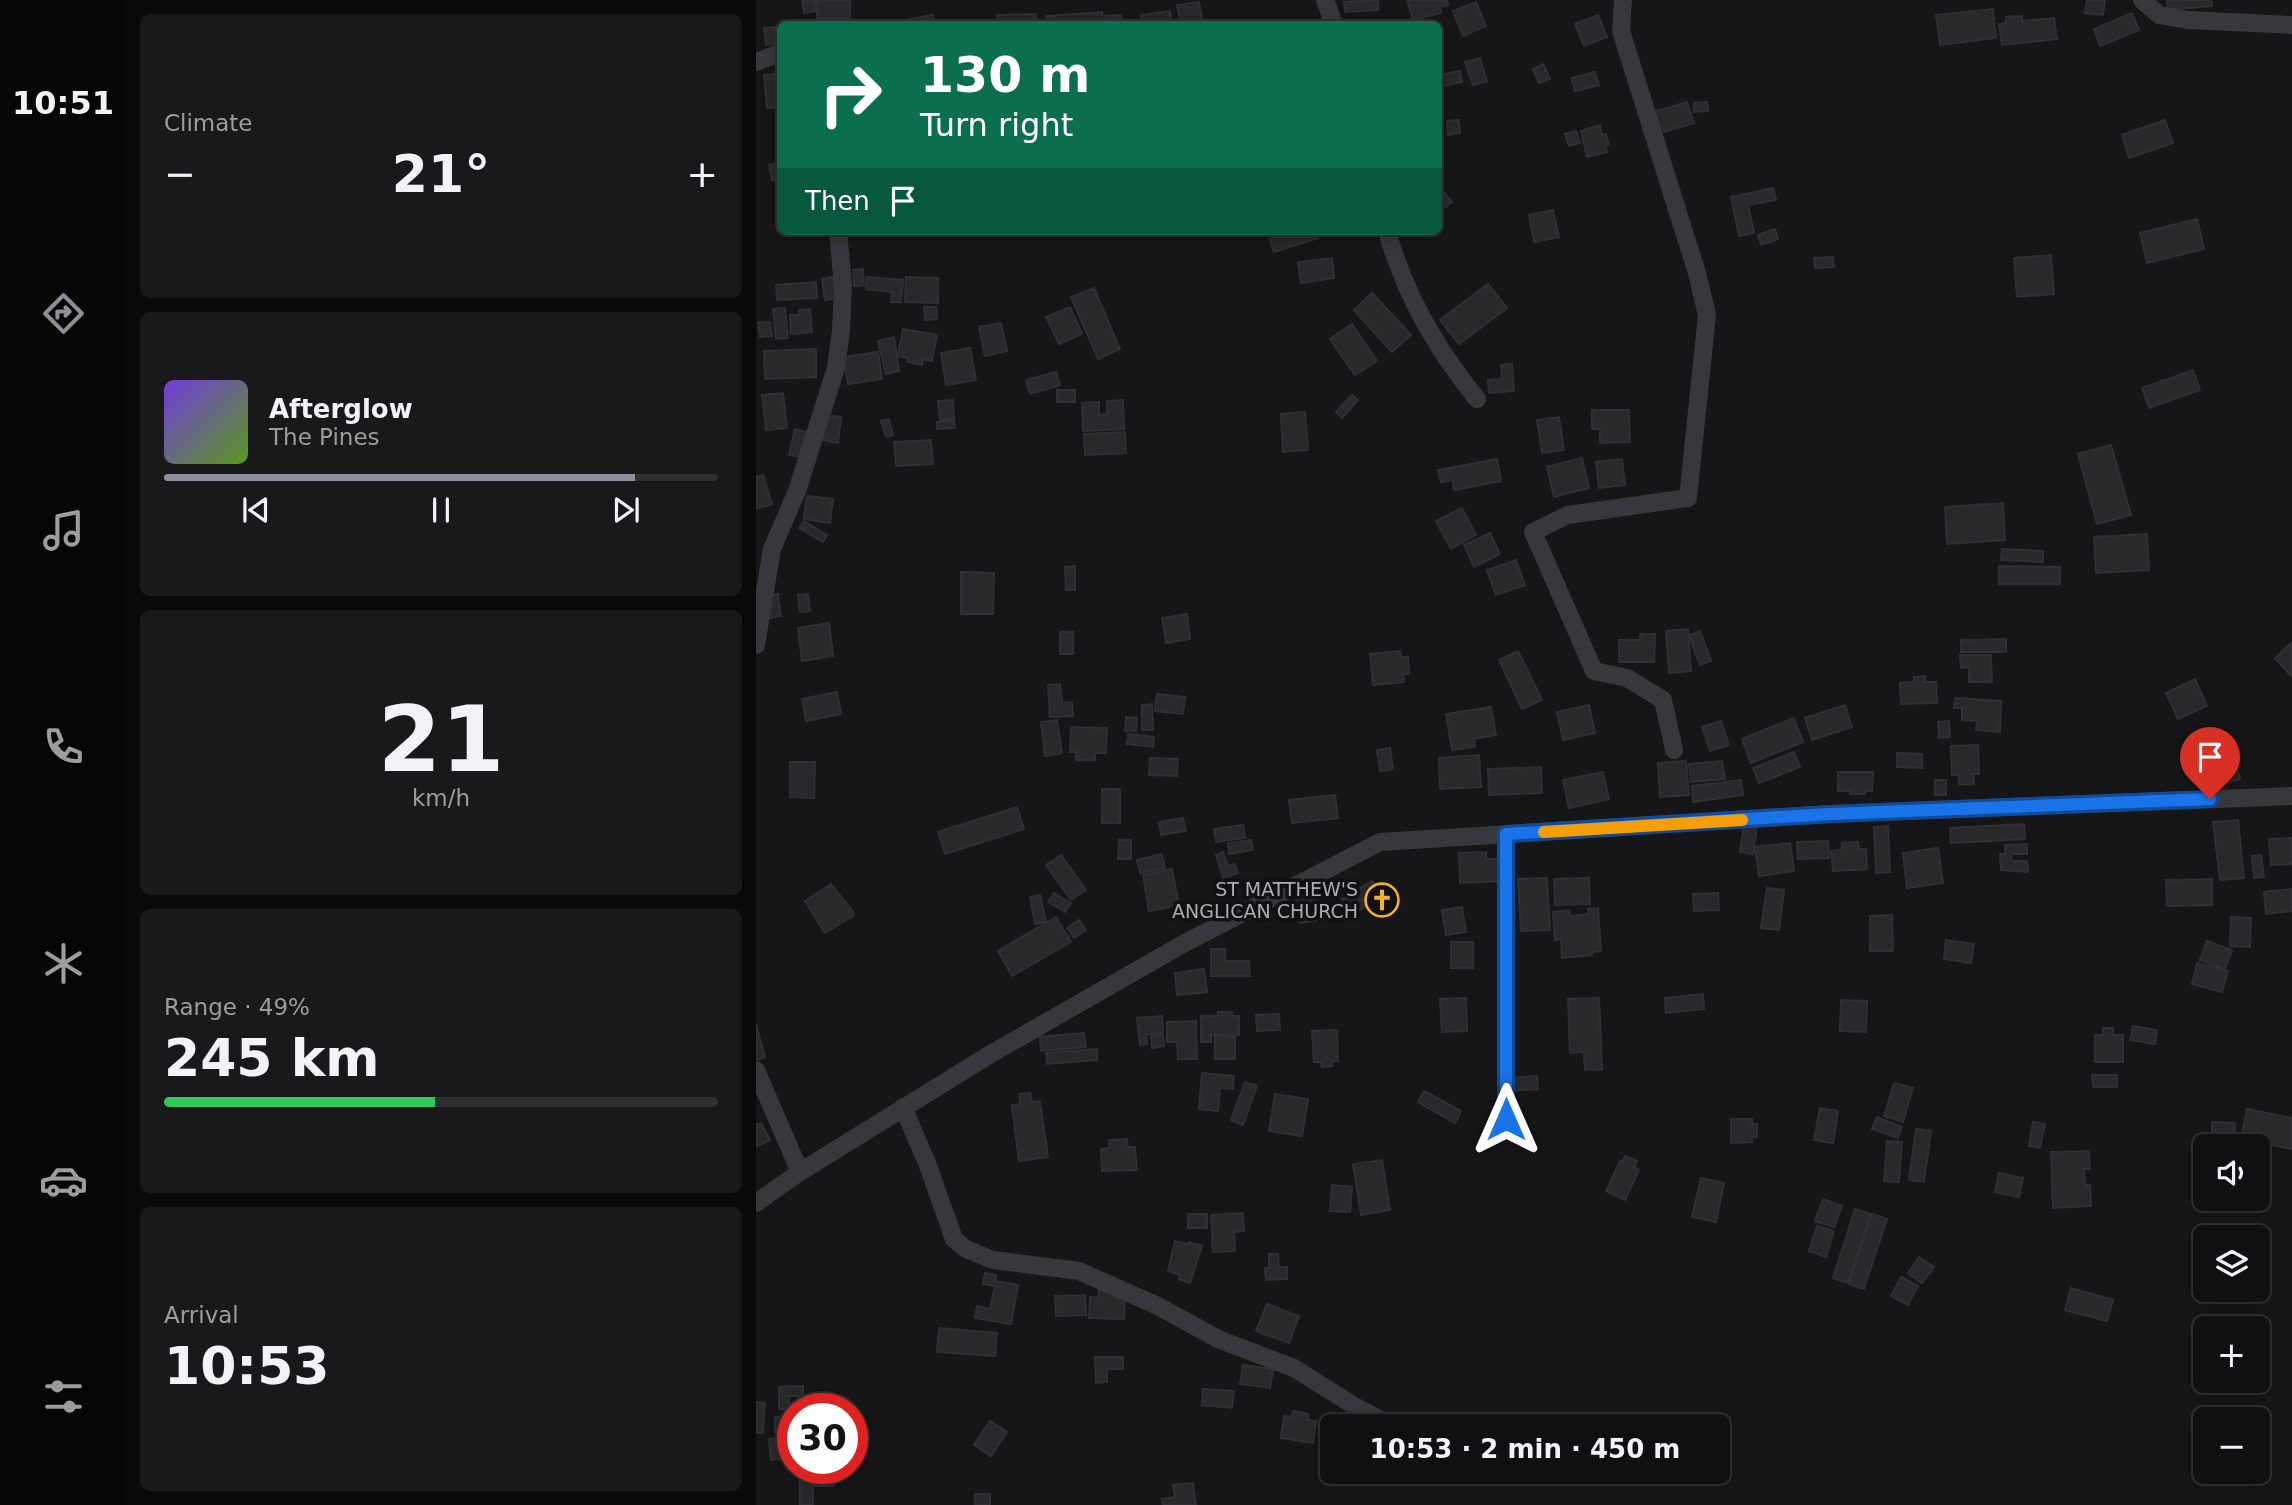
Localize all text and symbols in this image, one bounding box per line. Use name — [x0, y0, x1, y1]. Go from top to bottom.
text: 130 m — [920, 47, 1090, 104]
icon: right — [805, 49, 896, 140]
text: 10:51 — [12, 84, 114, 122]
text: Turn right — [920, 106, 1073, 144]
text: Climate — [164, 110, 253, 136]
text: 21° — [392, 144, 490, 204]
text: − — [164, 152, 196, 196]
text: + — [686, 152, 718, 196]
icon: arrive — [884, 182, 922, 220]
text: Then — [805, 186, 870, 216]
icon: directions — [39, 289, 88, 338]
text: Afterglow — [269, 394, 413, 424]
text: The Pines — [269, 424, 380, 450]
icon: previous — [237, 491, 275, 529]
icon: pause — [422, 491, 460, 529]
icon: next — [607, 491, 645, 529]
icon: music — [39, 506, 88, 555]
text: 21 — [378, 687, 504, 792]
icon: phone — [39, 722, 88, 771]
pin — [2180, 727, 2240, 799]
icon: arrive — [2191, 738, 2229, 776]
text: km/h — [412, 785, 470, 811]
place label: ST MATTHEW'S ANGLICAN CHURCH — [1172, 878, 1358, 922]
church icon: ST MATTHEW'S ANGLICAN CHURCH — [1363, 881, 1401, 919]
icon: climate — [39, 939, 88, 988]
text: Range · 49% — [164, 994, 310, 1020]
text: 245 km — [164, 1028, 379, 1088]
position arrow — [1469, 1082, 1543, 1156]
map controls — [2193, 1134, 2270, 1484]
button: sound — [2193, 1134, 2270, 1211]
icon: car — [39, 1156, 88, 1205]
button: layers — [2193, 1225, 2270, 1302]
text: Arrival — [164, 1302, 239, 1328]
button: + — [2193, 1316, 2270, 1393]
text: 10:53 — [164, 1336, 330, 1396]
icon: filters — [39, 1372, 88, 1421]
speed limit sign: 30 — [777, 1393, 868, 1484]
button: − — [2193, 1407, 2270, 1484]
text: 10:53 · 2 min · 450 m — [1370, 1434, 1680, 1464]

